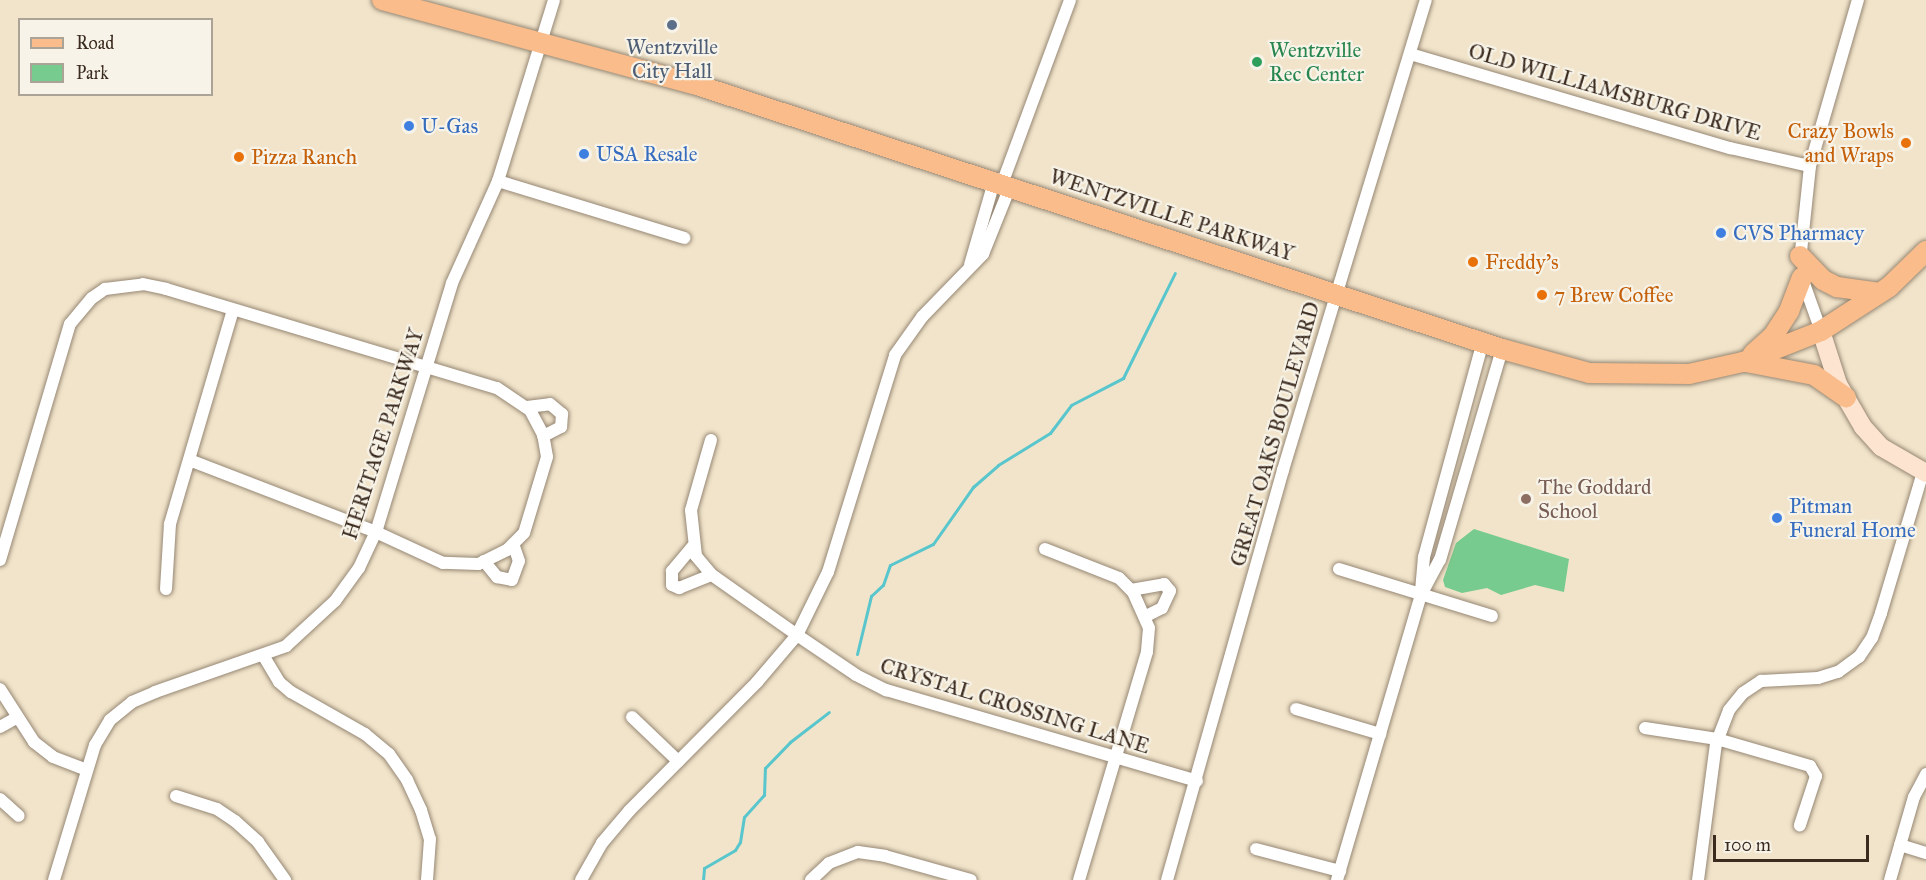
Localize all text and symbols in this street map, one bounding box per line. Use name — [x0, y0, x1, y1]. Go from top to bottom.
legend — [18, 18, 213, 96]
marker: Wentzville City Hall — [665, 18, 679, 32]
text: Road — [76, 32, 114, 54]
place label: Wentzville City Hall — [626, 34, 718, 84]
place label: Wentzville Rec Center — [1269, 37, 1364, 87]
street label: OLD WILLIAMSBURG DRIVE — [1466, 38, 1764, 146]
marker: Wentzville Rec Center — [1250, 55, 1264, 69]
text: Park — [76, 62, 109, 84]
place label: U-Gas — [421, 113, 478, 139]
place label: Crazy Bowls and Wraps — [1787, 118, 1894, 168]
marker: U-Gas — [402, 119, 416, 133]
marker: Crazy Bowls and Wraps — [1899, 136, 1913, 150]
place label: USA Resale — [596, 141, 697, 167]
place label: Pizza Ranch — [251, 144, 357, 170]
marker: USA Resale — [577, 147, 591, 161]
marker: Pizza Ranch — [232, 150, 246, 164]
street label: WENTZVILLE PARKWAY — [1047, 164, 1297, 266]
place label: CVS Pharmacy — [1733, 220, 1864, 246]
marker: CVS Pharmacy — [1714, 226, 1728, 240]
place label: Freddy's — [1485, 249, 1559, 275]
marker: Freddy's — [1466, 255, 1480, 269]
place label: 7 Brew Coffee — [1554, 282, 1673, 308]
marker: 7 Brew Coffee — [1535, 288, 1549, 302]
street label: GREAT OAKS BOULEVARD — [1225, 299, 1325, 569]
street label: HERITAGE PARKWAY — [337, 325, 429, 543]
place label: The Goddard School — [1538, 474, 1652, 524]
marker: The Goddard School — [1519, 492, 1533, 506]
place label: Pitman Funeral Home — [1789, 493, 1916, 543]
marker: Pitman Funeral Home — [1770, 511, 1784, 525]
street label: CRYSTAL CROSSING LANE — [877, 653, 1153, 759]
scale bar — [1716, 823, 1872, 861]
text: 100 m — [1724, 834, 1771, 856]

